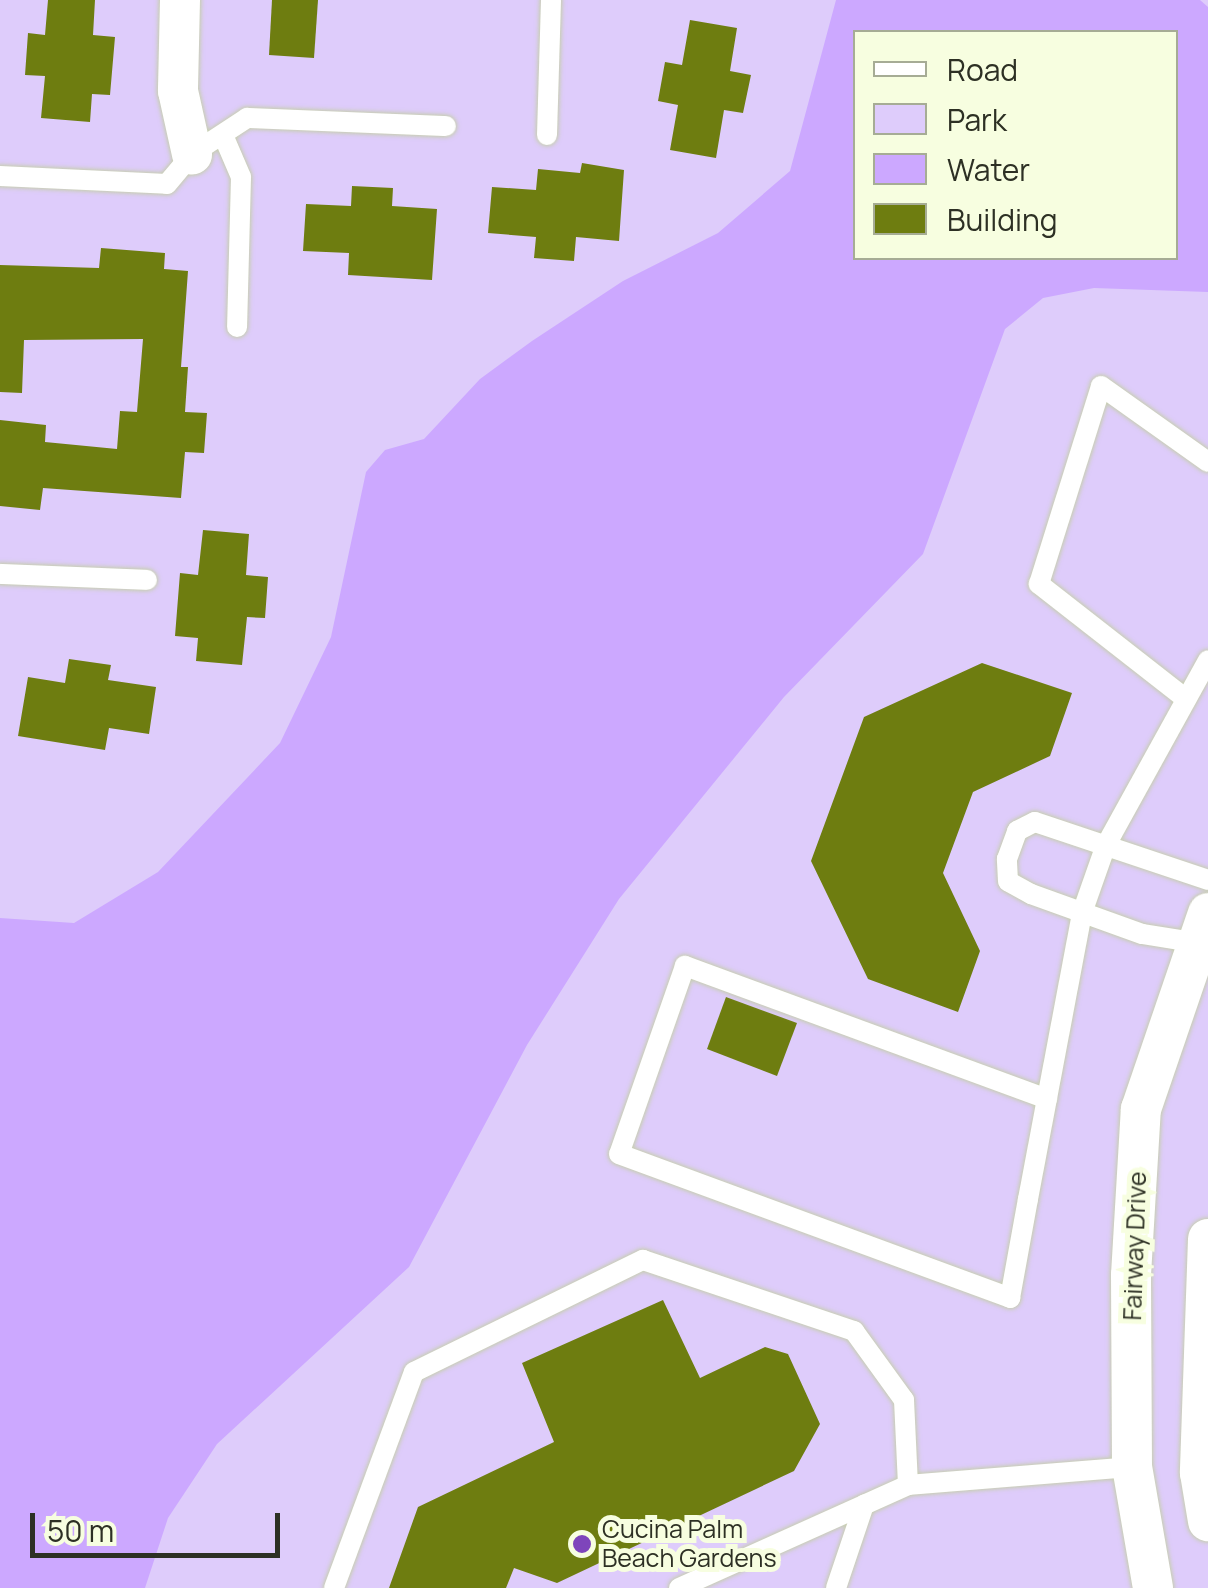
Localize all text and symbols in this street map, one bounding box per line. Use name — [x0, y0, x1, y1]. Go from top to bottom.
legend — [853, 30, 1178, 260]
text: Road — [947, 49, 1018, 90]
text: Park — [947, 99, 1007, 140]
text: Water — [947, 149, 1030, 190]
text: Building — [947, 199, 1058, 240]
street label: Fairway Drive — [1117, 1171, 1153, 1321]
scale bar — [35, 1493, 285, 1555]
text: 50 m — [47, 1510, 114, 1551]
place label: Cucina Palm Beach Gardens — [602, 1515, 777, 1574]
marker: Cucina Palm Beach Gardens — [571, 1533, 593, 1555]

